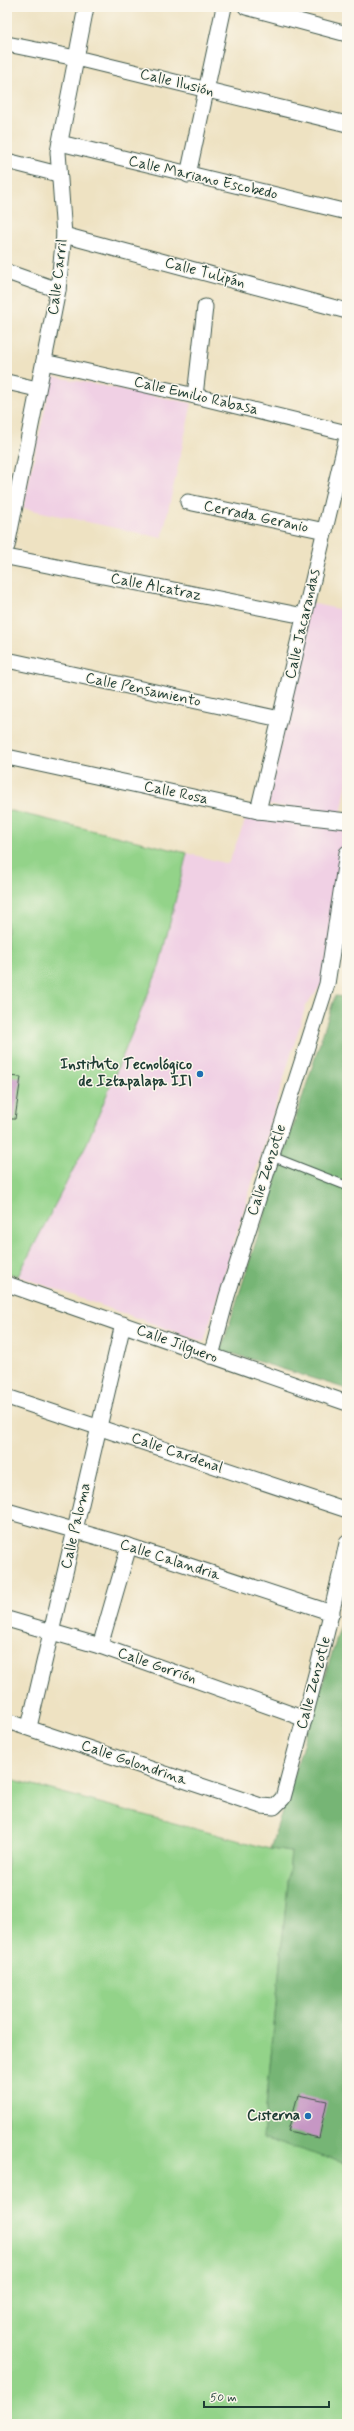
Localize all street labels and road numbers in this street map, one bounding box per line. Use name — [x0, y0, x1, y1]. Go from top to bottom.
street label: Calle Ilusión — [138, 64, 216, 102]
street label: Calle Mariano Escobedo — [126, 151, 280, 205]
street label: Calle Carril — [43, 238, 73, 316]
street label: Calle Tulipán — [162, 253, 248, 293]
street label: Calle Emilio Rabasa — [132, 372, 260, 420]
street label: Cerrada Geranio — [202, 496, 310, 538]
street label: Calle Jacarandas — [281, 567, 325, 681]
street label: Calle Alcatraz — [109, 568, 203, 606]
street label: Calle Pensamiento — [83, 668, 203, 712]
street label: Calle Rosa — [142, 776, 210, 810]
street label: Calle Zenzotle — [243, 1121, 291, 1218]
street label: Calle Jilguero — [133, 1320, 221, 1369]
street label: Calle Cardenal — [129, 1428, 226, 1478]
street label: Calle Paloma — [56, 1481, 96, 1571]
street label: Calle Calandria — [117, 1534, 224, 1586]
street label: Calle Zenzotle — [292, 1634, 336, 1732]
street label: Calle Gorrión — [115, 1643, 199, 1689]
street label: Calle Golondrina — [78, 1736, 191, 1791]

